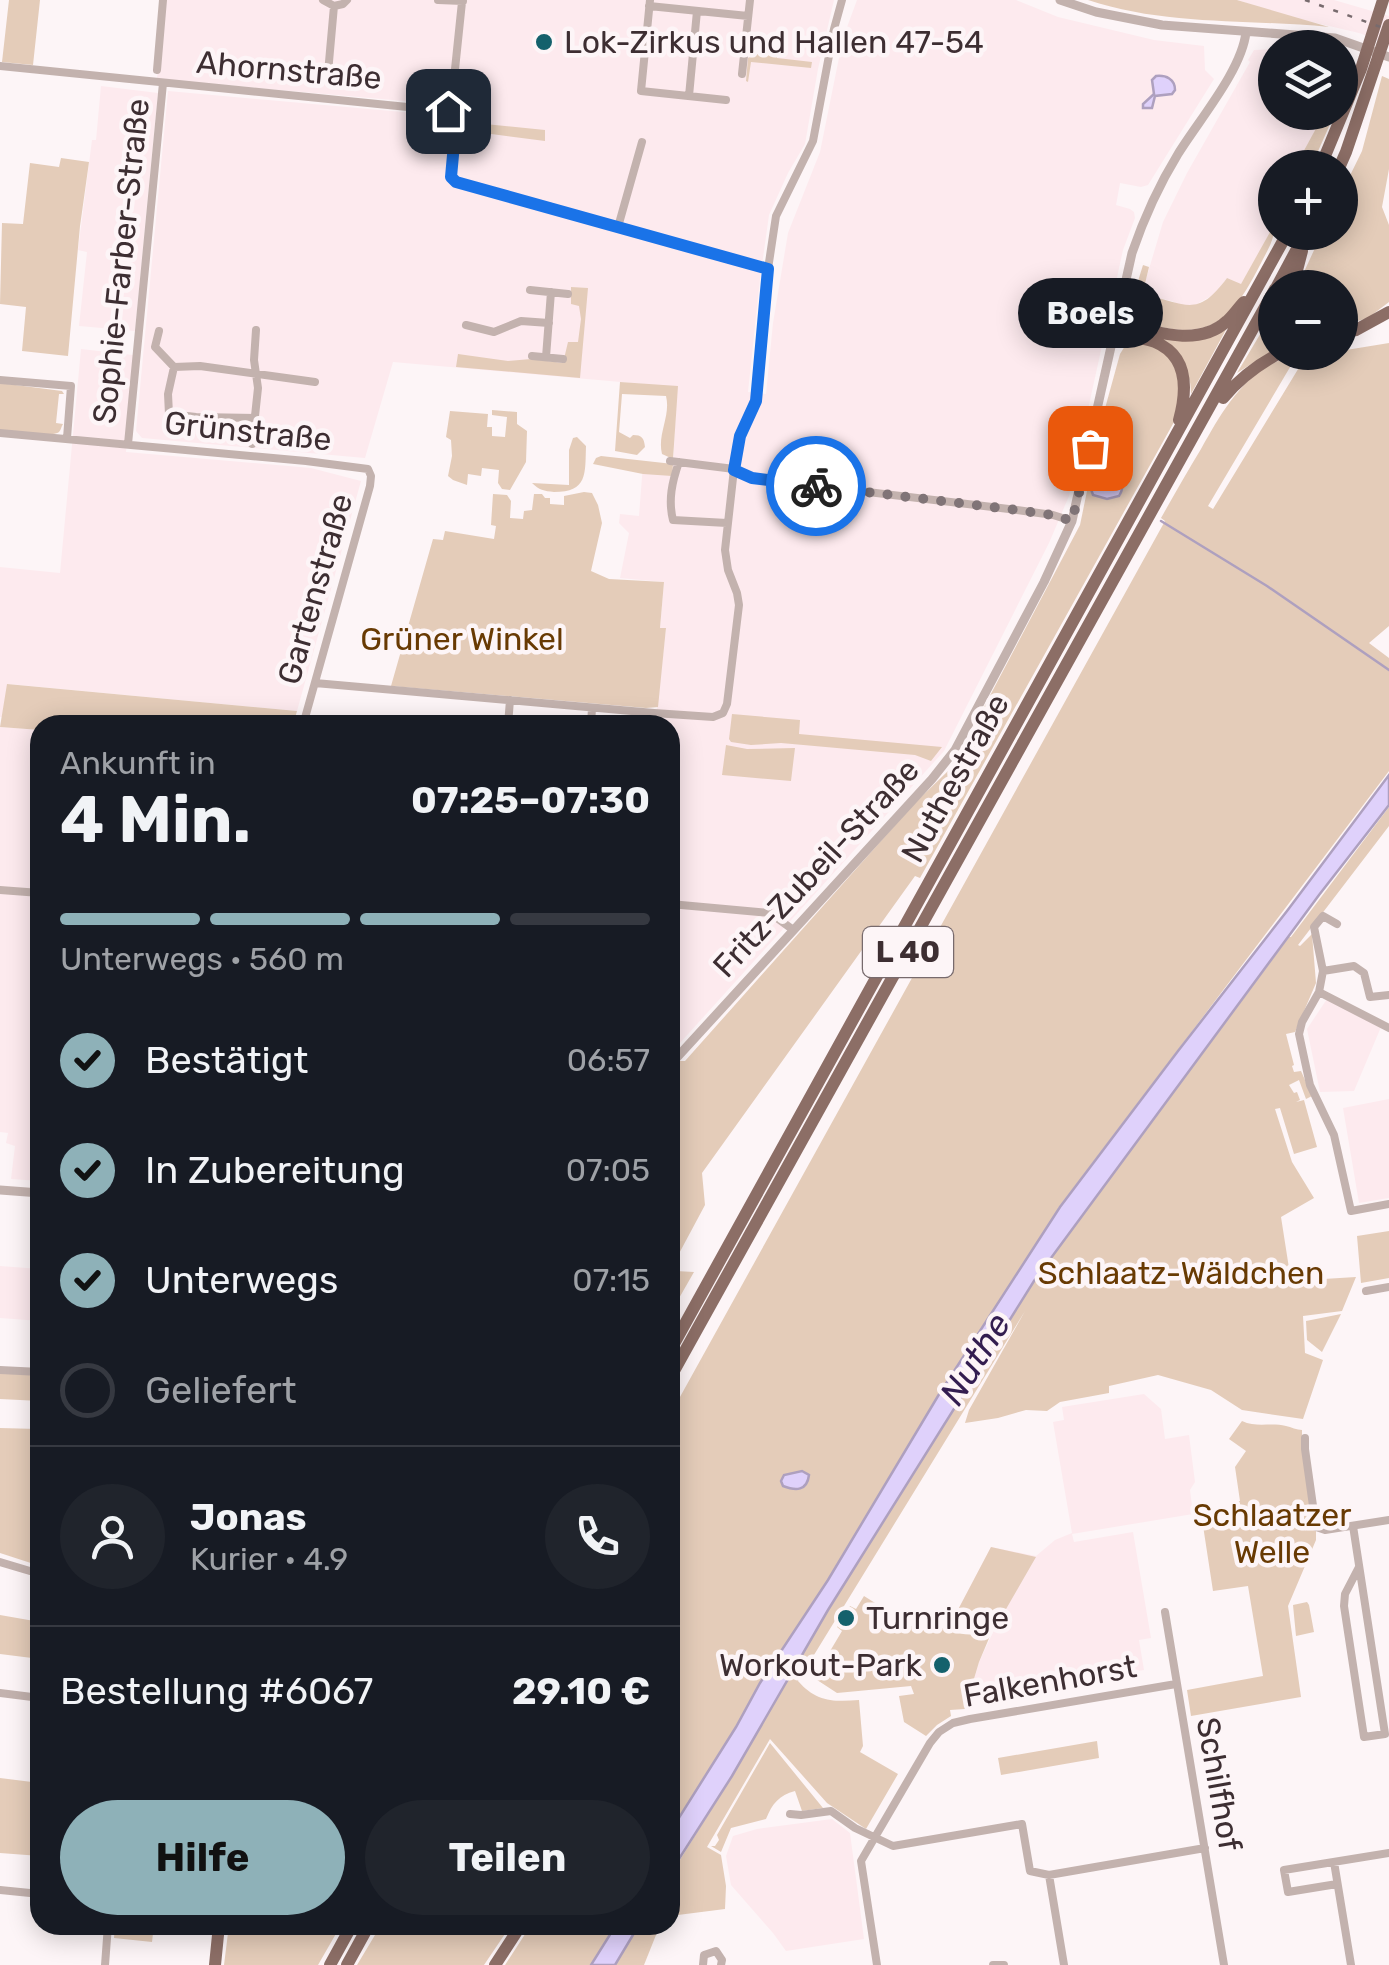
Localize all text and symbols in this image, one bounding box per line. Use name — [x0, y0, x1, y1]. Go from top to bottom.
place label: Lok-Zirkus und Hallen 47-54 — [564, 23, 984, 61]
map controls — [1258, 30, 1358, 370]
button: layers — [1258, 30, 1358, 130]
marker: Lok-Zirkus und Hallen 47-54 — [533, 31, 555, 53]
street label: Ahornstraße — [195, 43, 383, 97]
pin — [406, 69, 491, 154]
icon: home — [421, 84, 476, 139]
street label: Sophie-Farber-Straße — [85, 96, 157, 426]
button: + — [1258, 150, 1358, 250]
button: − — [1258, 270, 1358, 370]
callout: Boels — [1018, 278, 1162, 348]
text: Boels — [1047, 294, 1134, 332]
street label: Grünstraße — [163, 403, 333, 459]
pin — [1048, 406, 1133, 491]
icon: bag — [1063, 421, 1118, 476]
courier — [766, 436, 866, 536]
icon: bike — [789, 459, 844, 514]
street label: Gartenstraße — [270, 489, 360, 689]
park label: Grüner Winkel — [360, 620, 564, 658]
street label: Nuthestraße — [893, 687, 1017, 869]
text: Ankunft in — [60, 744, 216, 782]
street label: Fritz-Zubeil-Straße — [705, 751, 927, 985]
text: 07:25–07:30 — [411, 777, 650, 823]
text: 4 Min. — [60, 781, 251, 858]
road number: L 40 — [863, 927, 953, 977]
text: Unterwegs · 560 m — [60, 940, 344, 978]
icon: check — [60, 1033, 115, 1088]
text: Bestätigt — [145, 1037, 308, 1083]
text: 06:57 — [567, 1041, 650, 1079]
icon: check — [60, 1143, 115, 1198]
text: In Zubereitung — [145, 1147, 405, 1193]
text: 07:05 — [566, 1151, 650, 1189]
icon: check — [60, 1253, 115, 1308]
park label: Schlaatz-Wäldchen — [1038, 1254, 1324, 1292]
text: Unterwegs — [145, 1257, 338, 1303]
text: 07:15 — [572, 1261, 650, 1299]
water label: Nuthe — [931, 1306, 1019, 1412]
text: Geliefert — [145, 1367, 297, 1413]
button: person — [60, 1484, 165, 1589]
button: phone — [545, 1484, 650, 1589]
text: Jonas — [190, 1494, 307, 1540]
park label: Schlaatzer Welle — [1193, 1496, 1351, 1571]
text: Kurier · 4.9 — [190, 1540, 348, 1578]
place label: Turnringe — [866, 1599, 1009, 1637]
marker: Turnringe — [835, 1607, 857, 1629]
place label: Workout-Park — [719, 1646, 922, 1684]
street label: Falkenhorst — [960, 1647, 1140, 1715]
marker: Workout-Park — [931, 1654, 953, 1676]
text: Bestellung #6067 — [60, 1668, 373, 1714]
text: 29.10 € — [512, 1668, 650, 1714]
street label: Schilfhof — [1189, 1714, 1250, 1854]
button: Hilfe — [60, 1800, 345, 1915]
button: Teilen — [365, 1800, 650, 1915]

